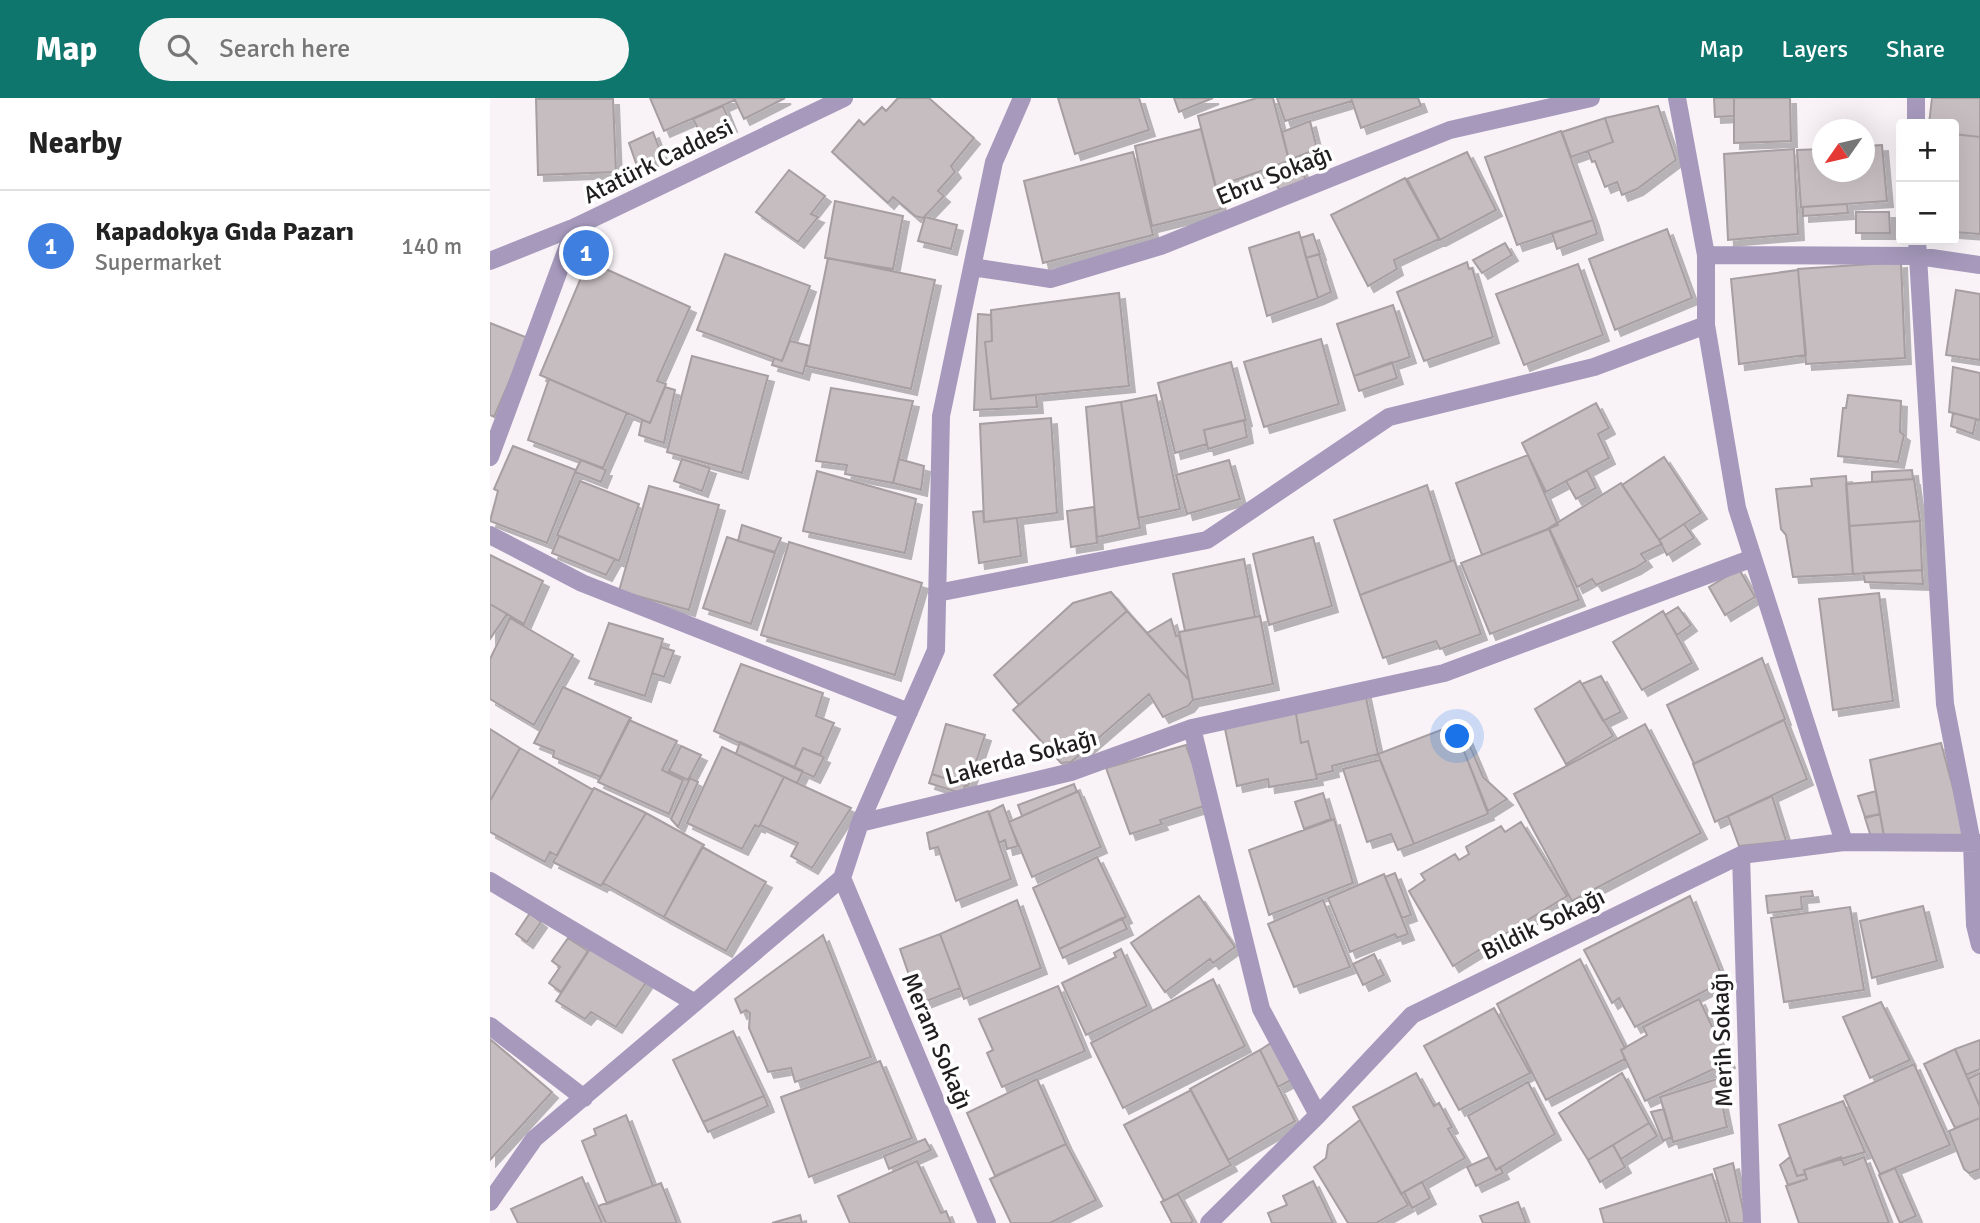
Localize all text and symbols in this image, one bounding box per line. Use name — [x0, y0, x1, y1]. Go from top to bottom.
search box — [139, 18, 629, 81]
text: Map — [35, 29, 97, 70]
icon: search — [163, 30, 201, 68]
text: Search here — [219, 33, 350, 65]
text: Map — [1699, 34, 1744, 64]
text: Layers — [1782, 34, 1848, 64]
text: Share — [1886, 34, 1945, 64]
street label: Atatürk Caddesi — [578, 112, 738, 210]
north arrow — [1812, 119, 1875, 182]
map controls — [1896, 119, 1959, 245]
button: + — [1896, 119, 1959, 182]
text: Nearby — [28, 125, 122, 162]
street label: Ebru Sokağı — [1212, 138, 1336, 212]
button: − — [1896, 182, 1959, 245]
text: Kapadokya Gıda Pazarı — [95, 216, 354, 248]
pin: 1 — [563, 227, 609, 279]
text: 1 — [45, 232, 57, 261]
text: 140 m — [401, 232, 462, 261]
text: Supermarket — [95, 248, 222, 277]
your location — [1440, 719, 1474, 753]
street label: Lakerda Sokağı — [942, 722, 1100, 792]
street label: Bildik Sokağı — [1476, 881, 1610, 967]
street label: Meram Sokağı — [895, 968, 979, 1114]
street label: Merih Sokağı — [1705, 972, 1739, 1108]

